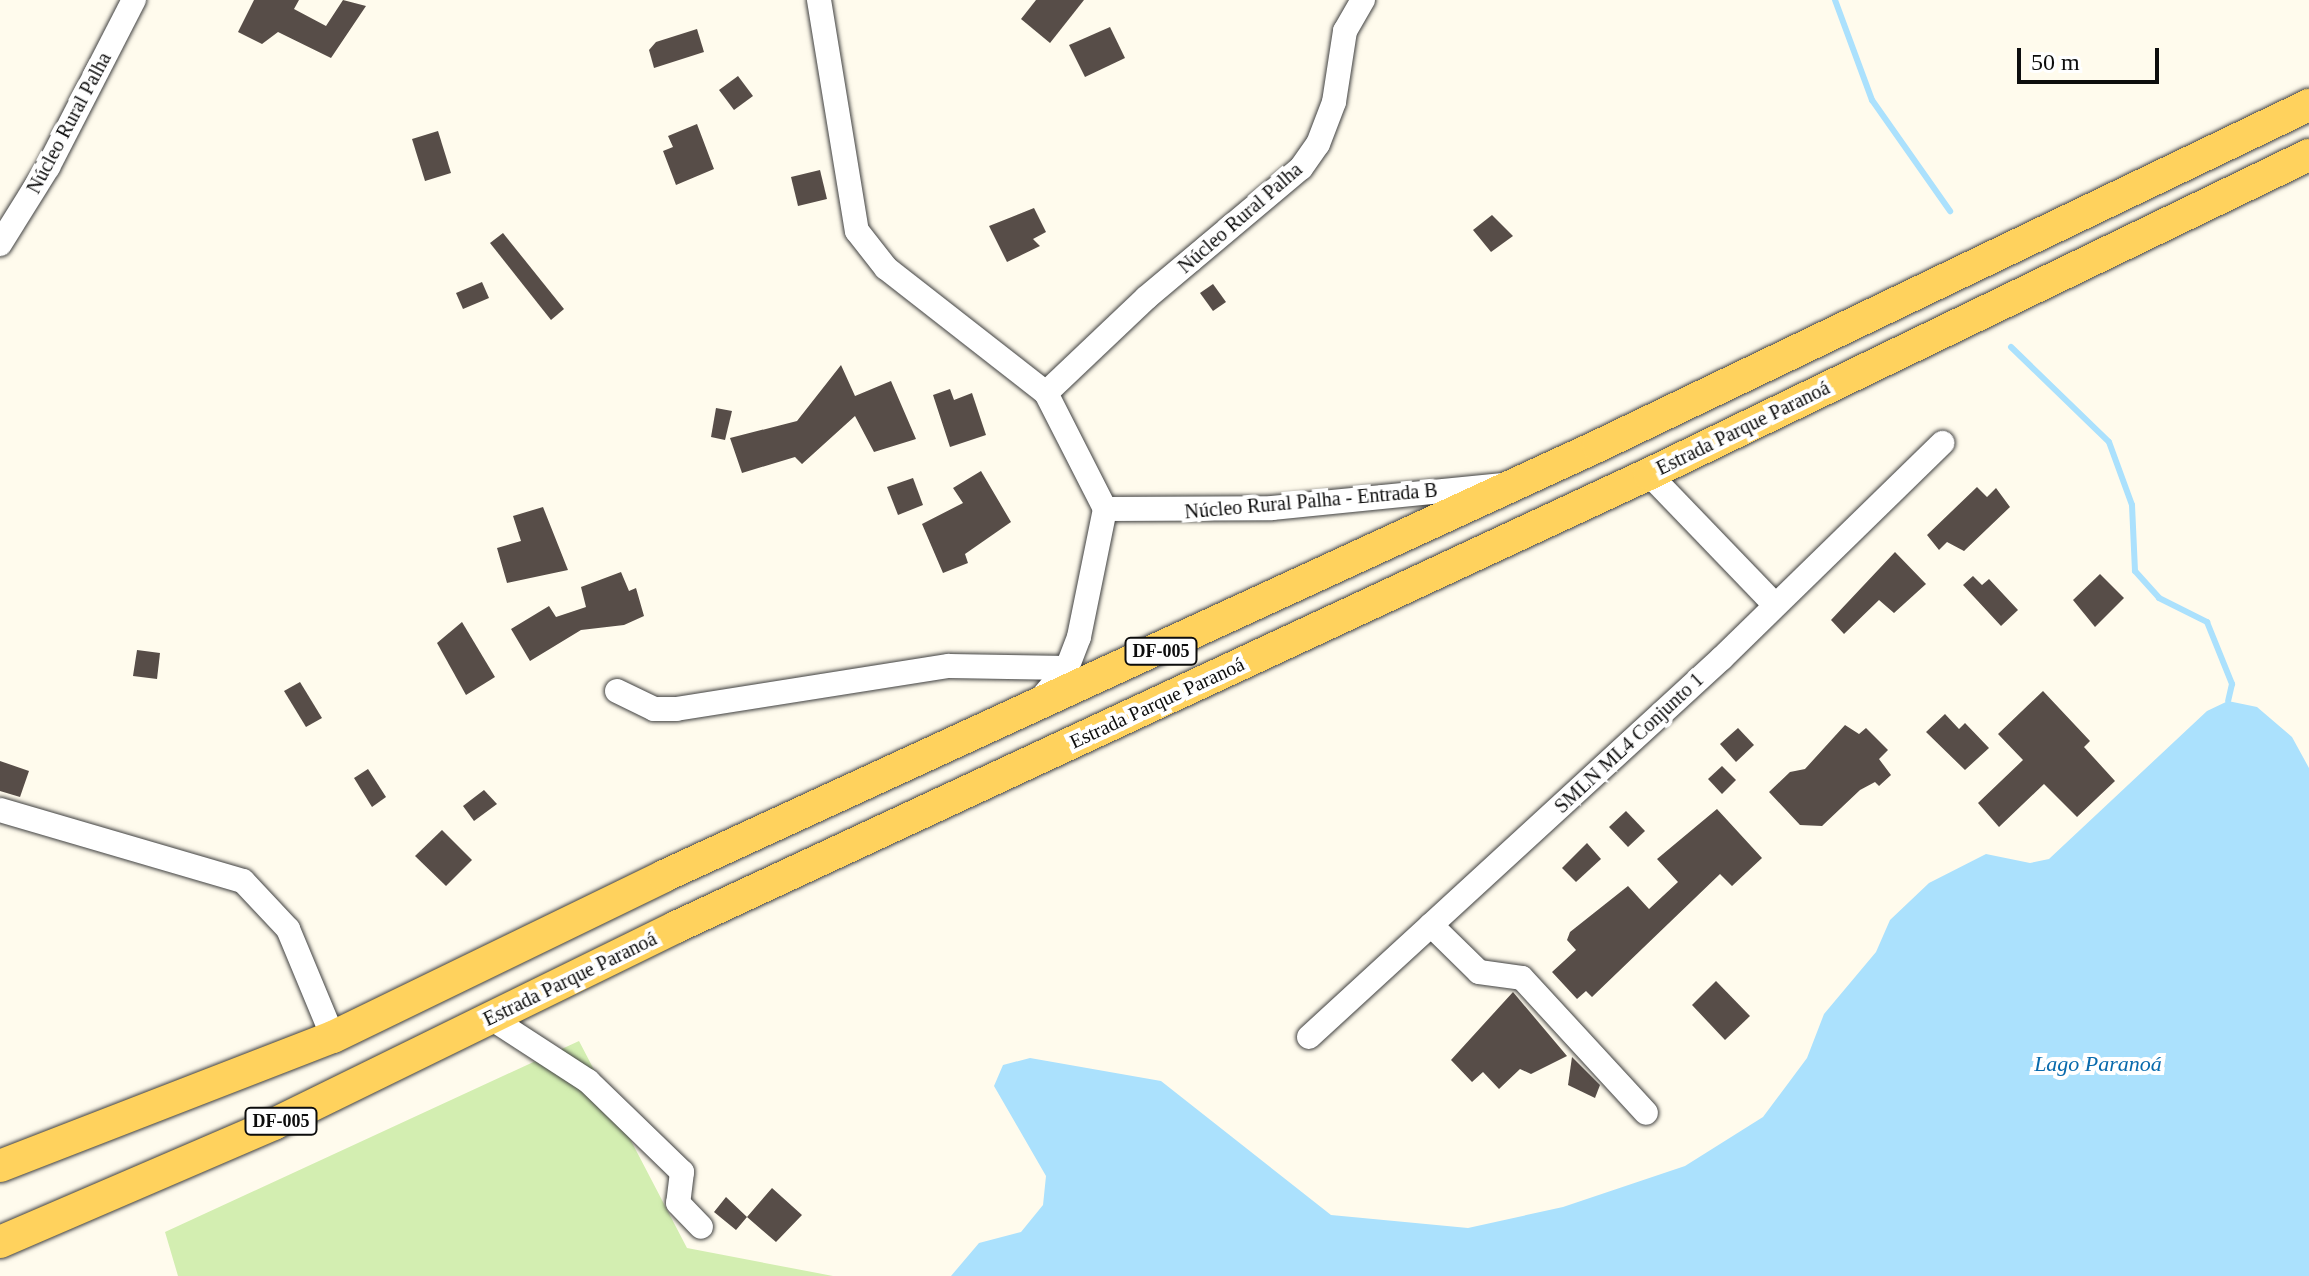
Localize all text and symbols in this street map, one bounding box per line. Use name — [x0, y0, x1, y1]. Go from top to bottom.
scale bar — [2021, 32, 2163, 82]
street label: Núcleo Rural Palha — [22, 48, 116, 198]
text: 50 m — [2031, 49, 2080, 75]
street label: Núcleo Rural Palha — [1173, 158, 1307, 278]
street label: Estrada Parque Paranoá — [1652, 376, 1834, 480]
street label: Núcleo Rural Palha - Entrada B — [1184, 478, 1438, 524]
road number: DF-005 — [1123, 637, 1199, 665]
street label: Estrada Parque Paranoá — [1066, 652, 1248, 754]
street label: SMLN ML4 Conjunto 1 — [1550, 668, 1708, 818]
street label: Estrada Parque Paranoá — [479, 927, 661, 1031]
water label: Lago Paranoá — [2034, 1051, 2162, 1077]
road number: DF-005 — [243, 1107, 319, 1135]

